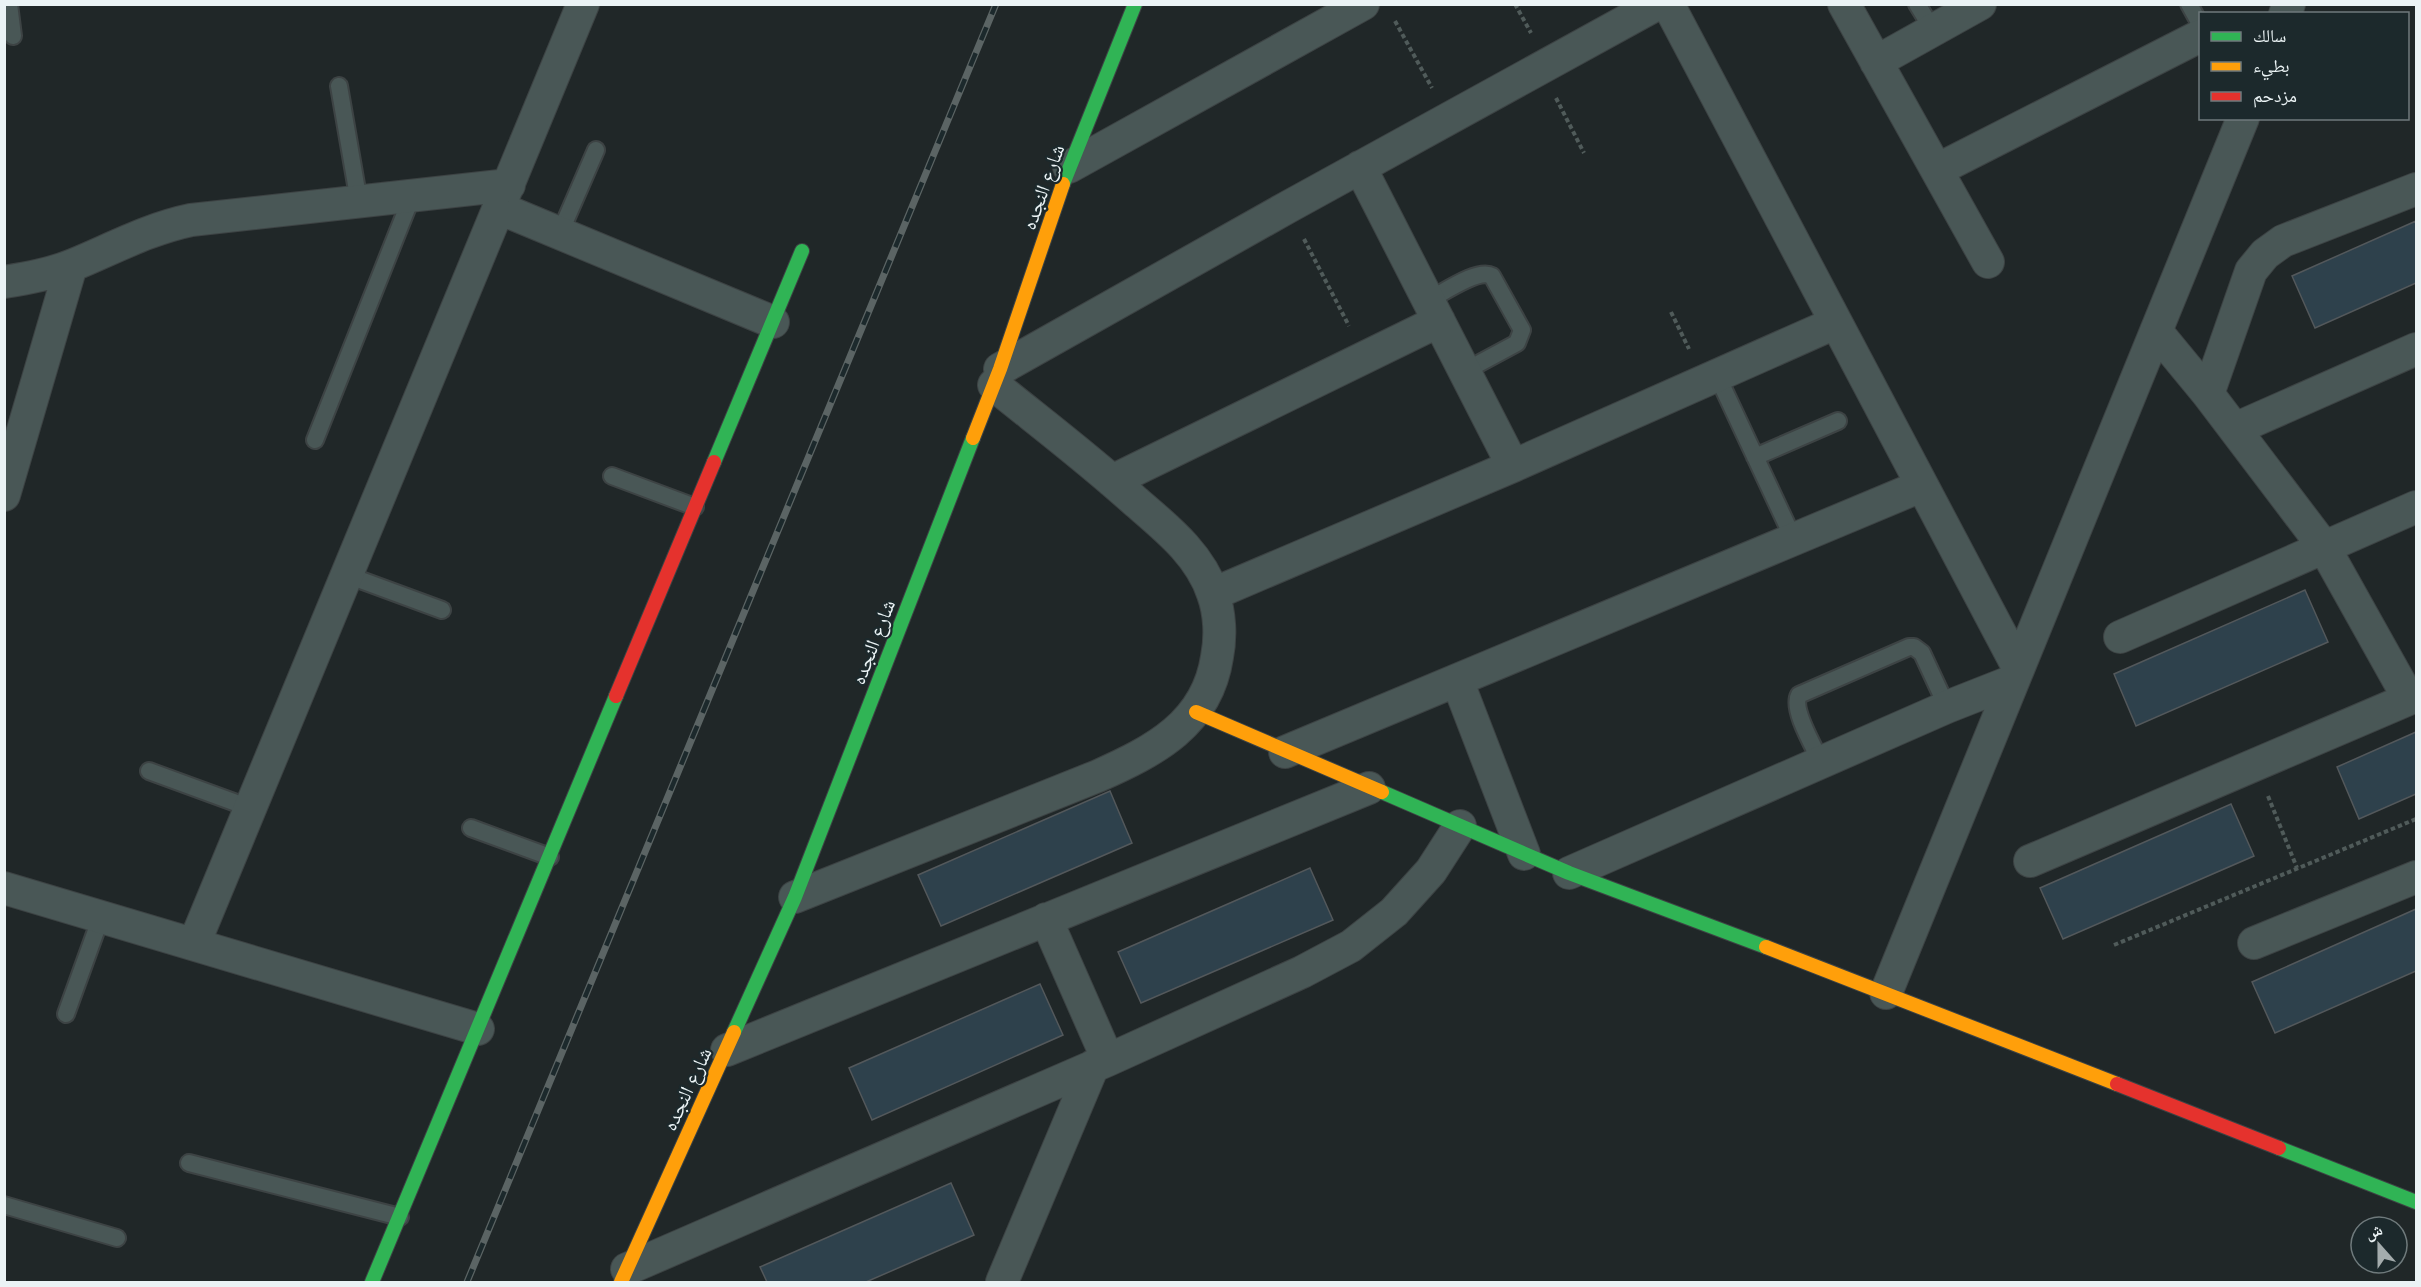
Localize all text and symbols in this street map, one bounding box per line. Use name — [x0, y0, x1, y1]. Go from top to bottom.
legend — [2199, 12, 2409, 120]
text: سالك — [2253, 24, 2286, 47]
text: بطيء — [2253, 54, 2290, 81]
text: مزدحم — [2253, 84, 2297, 108]
street label: شارع النجده — [1016, 141, 1070, 233]
street label: شارع النجده — [845, 596, 901, 688]
street label: شارع النجده — [656, 1043, 718, 1135]
north arrow — [2349, 1215, 2409, 1275]
text: ش — [2362, 1219, 2386, 1244]

